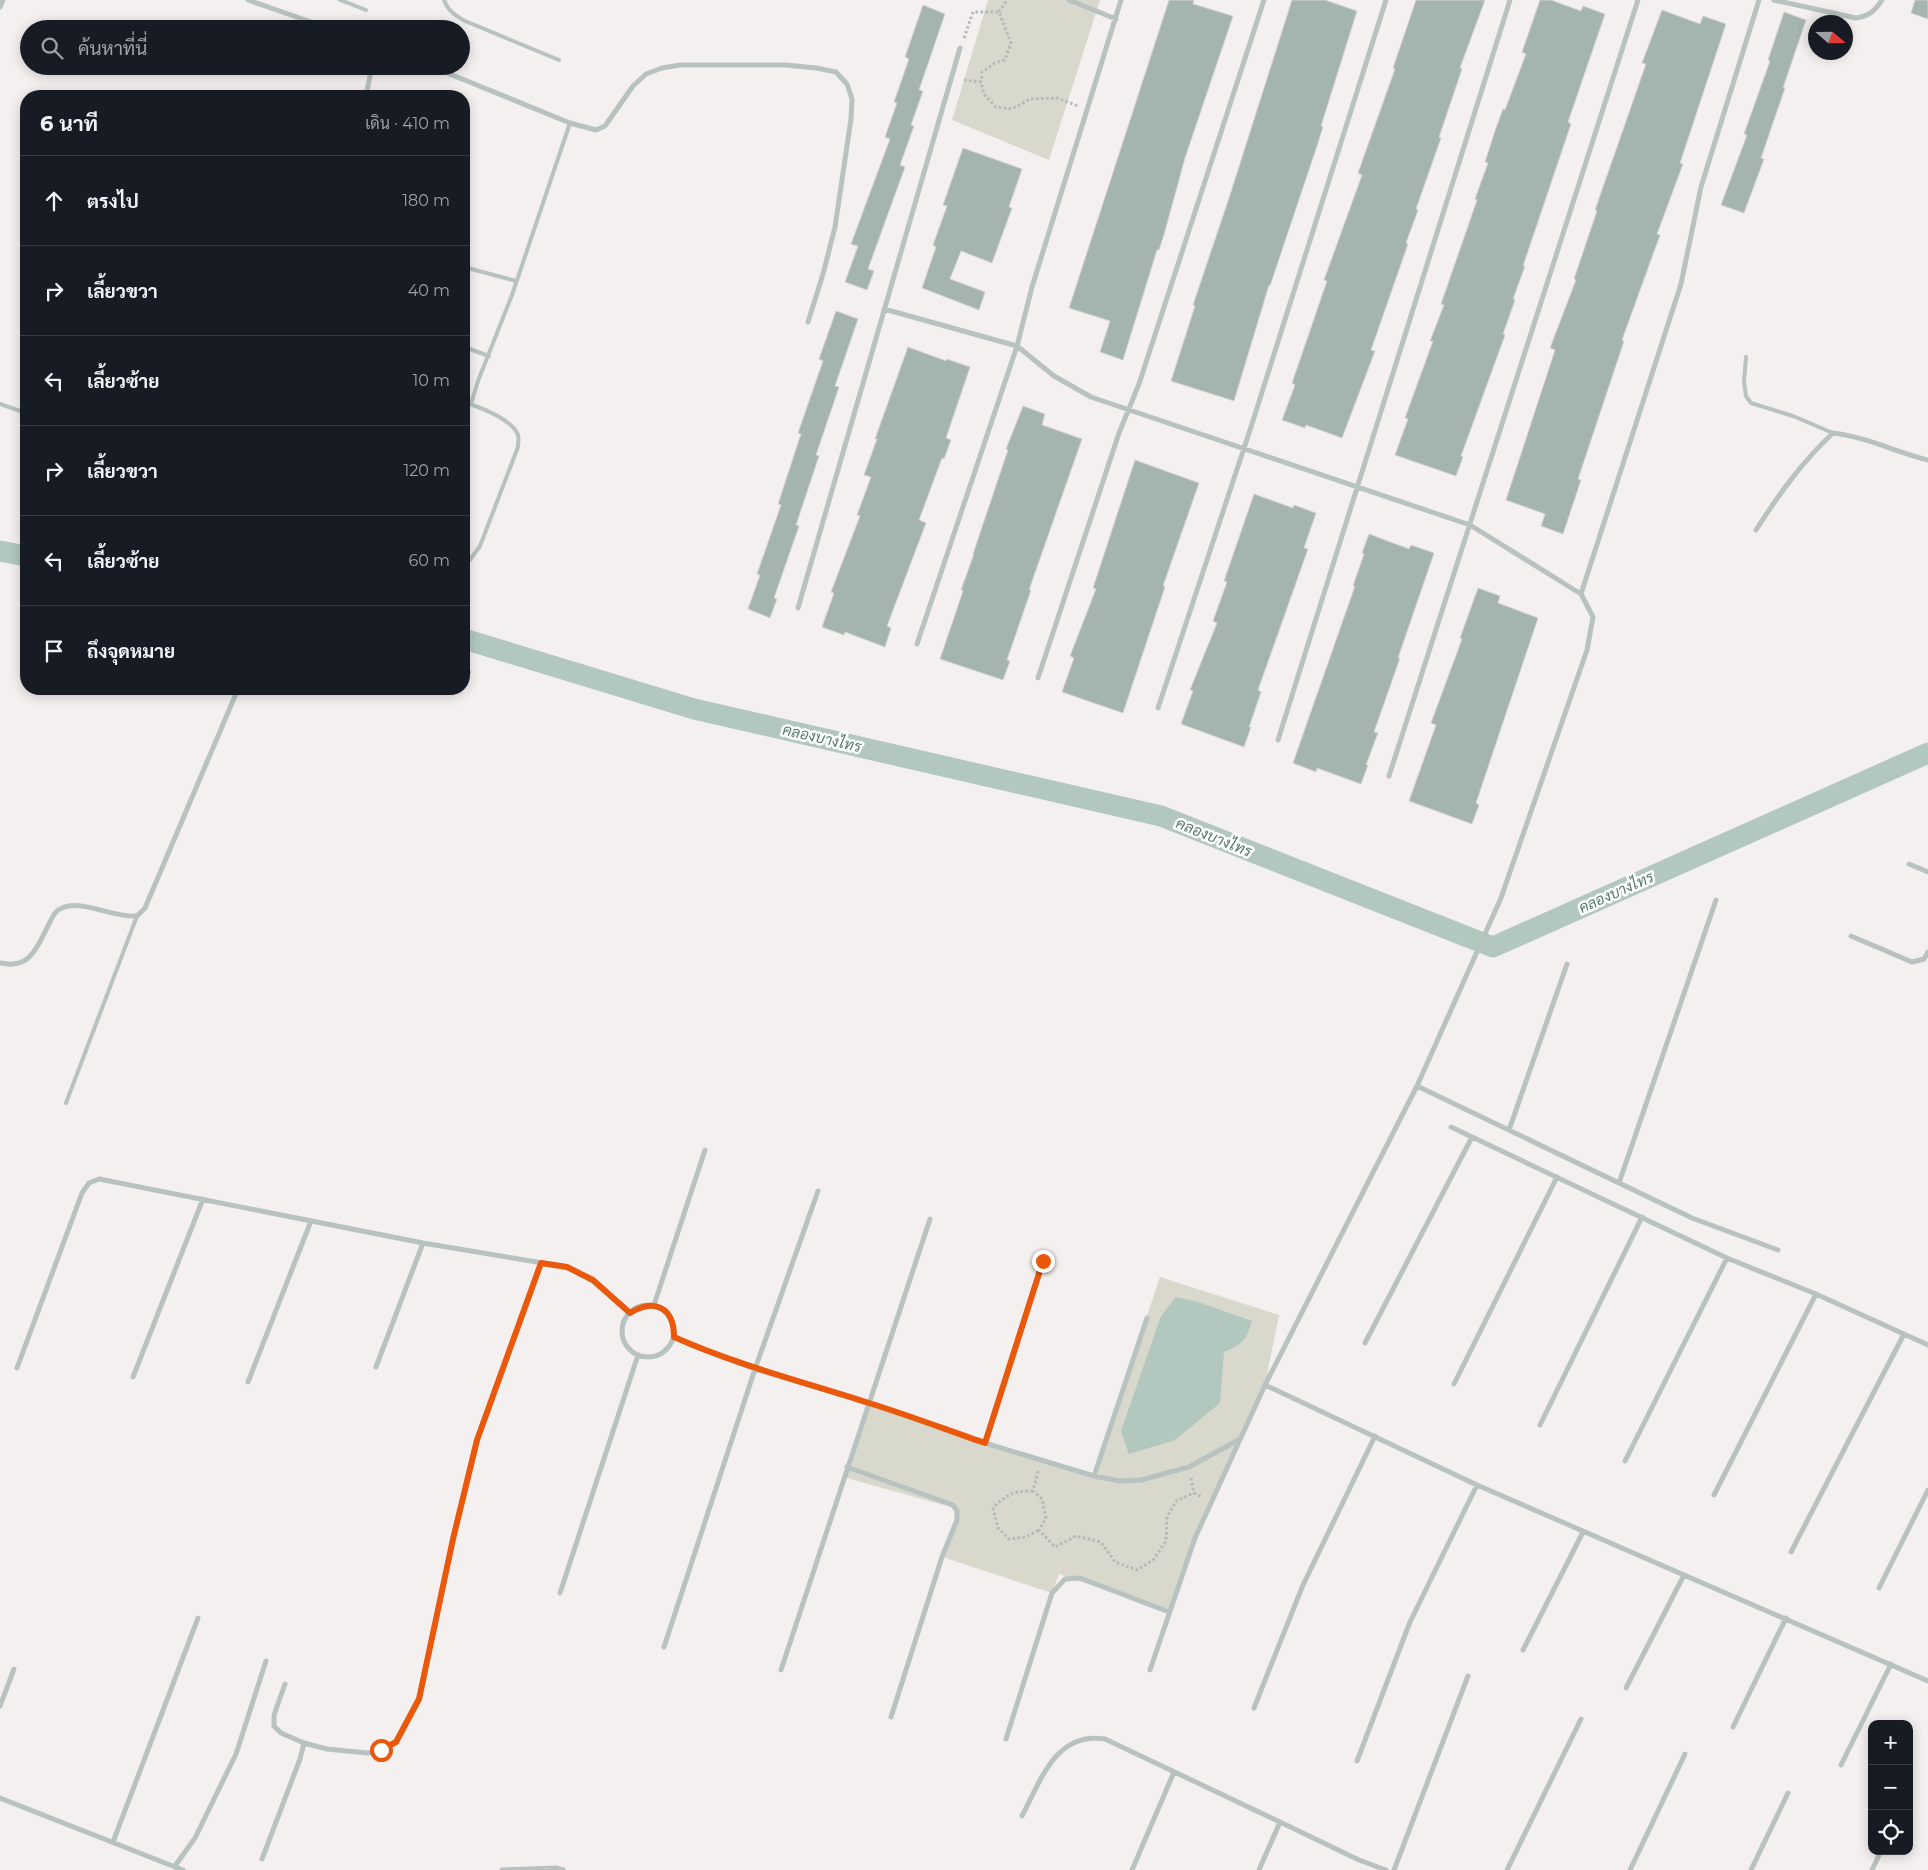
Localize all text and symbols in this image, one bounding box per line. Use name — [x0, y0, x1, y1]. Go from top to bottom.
north arrow — [1808, 15, 1853, 60]
search box — [20, 20, 470, 75]
icon: search — [38, 34, 66, 62]
text: ค้นหาที่นี่ — [78, 37, 147, 60]
text: 6 นาที — [40, 111, 98, 136]
text: เดิน · 410 m — [365, 114, 450, 133]
icon: ahead — [40, 187, 68, 215]
text: ตรงไป — [87, 190, 139, 213]
text: 180 m — [402, 191, 450, 210]
icon: right — [40, 277, 68, 305]
text: เลี้ยวขวา — [87, 280, 158, 303]
text: 40 m — [408, 281, 450, 300]
icon: left — [40, 367, 68, 395]
text: เลี้ยวซ้าย — [87, 370, 159, 393]
text: 10 m — [412, 371, 450, 390]
icon: right — [40, 457, 68, 485]
text: เลี้ยวขวา — [87, 460, 158, 483]
text: 120 m — [403, 461, 450, 480]
icon: left — [40, 547, 68, 575]
text: เลี้ยวซ้าย — [87, 550, 159, 573]
text: 60 m — [408, 551, 450, 570]
icon: arrive — [40, 637, 68, 665]
text: ถึงจุดหมาย — [87, 640, 175, 663]
water label: คลองบางไทร — [781, 720, 864, 756]
water label: คลองบางไทร — [1173, 813, 1255, 861]
water label: คลองบางไทร — [1576, 867, 1657, 917]
route end — [1032, 1250, 1055, 1273]
map controls — [1868, 1720, 1913, 1855]
button: + — [1868, 1720, 1913, 1765]
route start — [370, 1739, 393, 1762]
button: − — [1868, 1765, 1913, 1810]
button: locate — [1868, 1810, 1913, 1855]

